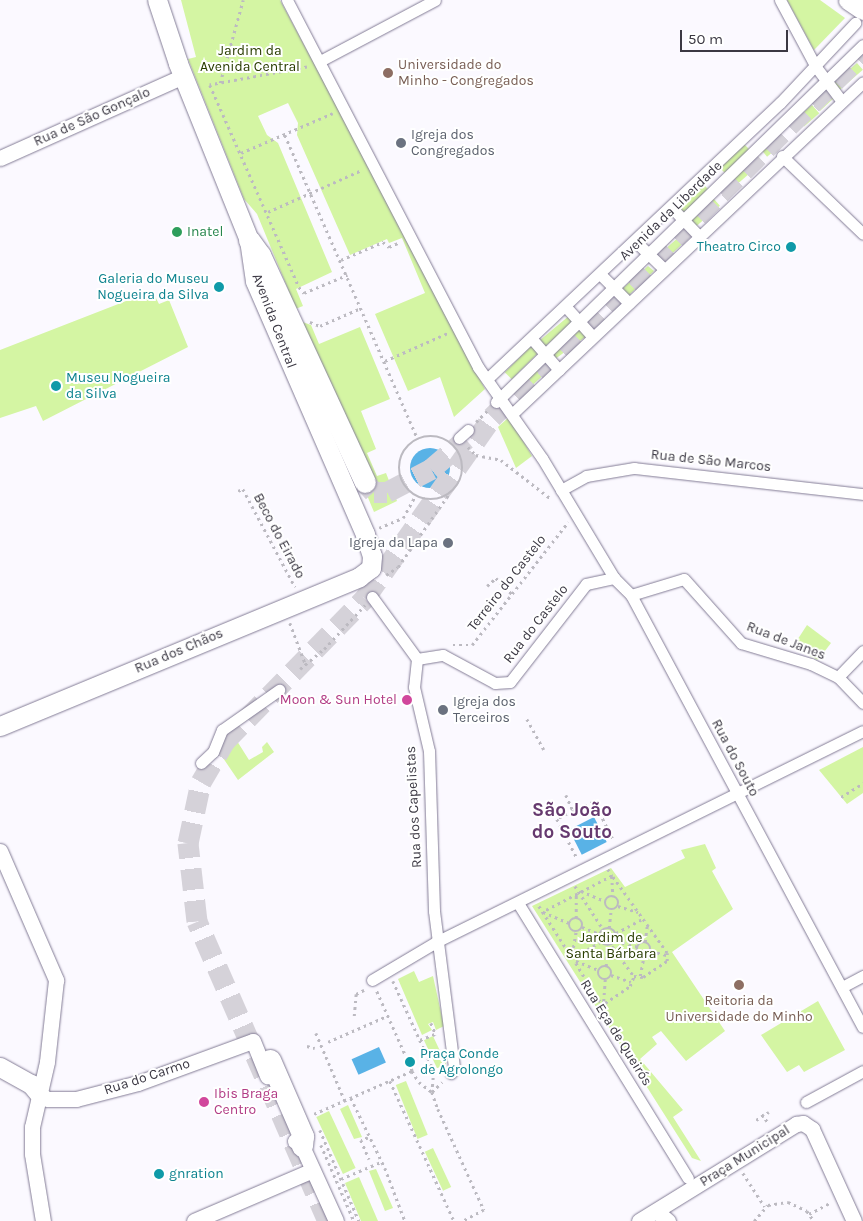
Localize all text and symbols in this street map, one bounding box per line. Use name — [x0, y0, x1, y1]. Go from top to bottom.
scale bar — [683, 20, 790, 52]
text: 50 m — [688, 30, 723, 48]
park label: Jardim da Avenida Central — [200, 43, 300, 75]
place label: Universidade do Minho - Congregados — [398, 57, 534, 90]
marker: Universidade do Minho - Congregados — [382, 67, 394, 79]
street label: Rua de São Gonçalo — [31, 84, 153, 150]
place label: Igreja dos Congregados — [411, 127, 495, 160]
marker: Igreja dos Congregados — [395, 137, 407, 149]
street label: Avenida da Liberdade — [616, 158, 726, 264]
place label: Inatel — [187, 224, 223, 240]
marker: Inatel — [171, 226, 183, 238]
place label: Theatro Circo — [697, 239, 781, 255]
marker: Theatro Circo — [785, 241, 797, 253]
place label: Galeria do Museu Nogueira da Silva — [97, 271, 209, 304]
street label: Avenida Central — [248, 271, 300, 371]
marker: Galeria do Museu Nogueira da Silva — [213, 281, 225, 293]
place label: Museu Nogueira da Silva — [66, 370, 170, 402]
marker: Museu Nogueira da Silva — [50, 380, 62, 392]
street label: Rua de São Marcos — [650, 446, 772, 476]
street label: Beco do Eirado — [249, 491, 309, 581]
street label: Terreiro do Castelo — [464, 531, 550, 635]
place label: Igreja da Lapa — [349, 535, 438, 551]
marker: Igreja da Lapa — [442, 537, 454, 549]
street label: Rua do Castelo — [500, 581, 572, 667]
street label: Rua de Janes — [744, 618, 828, 664]
street label: Rua dos Chãos — [132, 625, 226, 677]
place label: Moon & Sun Hotel — [280, 692, 397, 708]
marker: Moon & Sun Hotel — [401, 694, 413, 706]
place label: Igreja dos Terceiros — [453, 694, 516, 726]
marker: Igreja dos Terceiros — [437, 704, 449, 716]
street label: Rua do Souto — [708, 717, 762, 799]
street label: Rua dos Capelistas — [402, 746, 426, 868]
district label: São João do Souto — [532, 800, 612, 844]
park label: Jardim de Santa Bárbara — [565, 930, 657, 962]
street label: Rua Eça de Queirós — [577, 977, 655, 1089]
marker: Reitoria da Universidade do Minho — [733, 979, 745, 991]
place label: Reitoria da Universidade do Minho — [665, 993, 813, 1026]
place label: Praça Conde de Agrolongo — [420, 1046, 503, 1078]
street label: Rua do Carmo — [102, 1055, 192, 1099]
marker: Praça Conde de Agrolongo — [404, 1056, 416, 1068]
place label: Ibis Braga Centro — [214, 1086, 278, 1118]
marker: Ibis Braga Centro — [198, 1096, 210, 1108]
street label: Praça Municipal — [697, 1122, 793, 1190]
place label: gnration — [169, 1166, 224, 1182]
marker: gnration — [153, 1168, 165, 1180]

